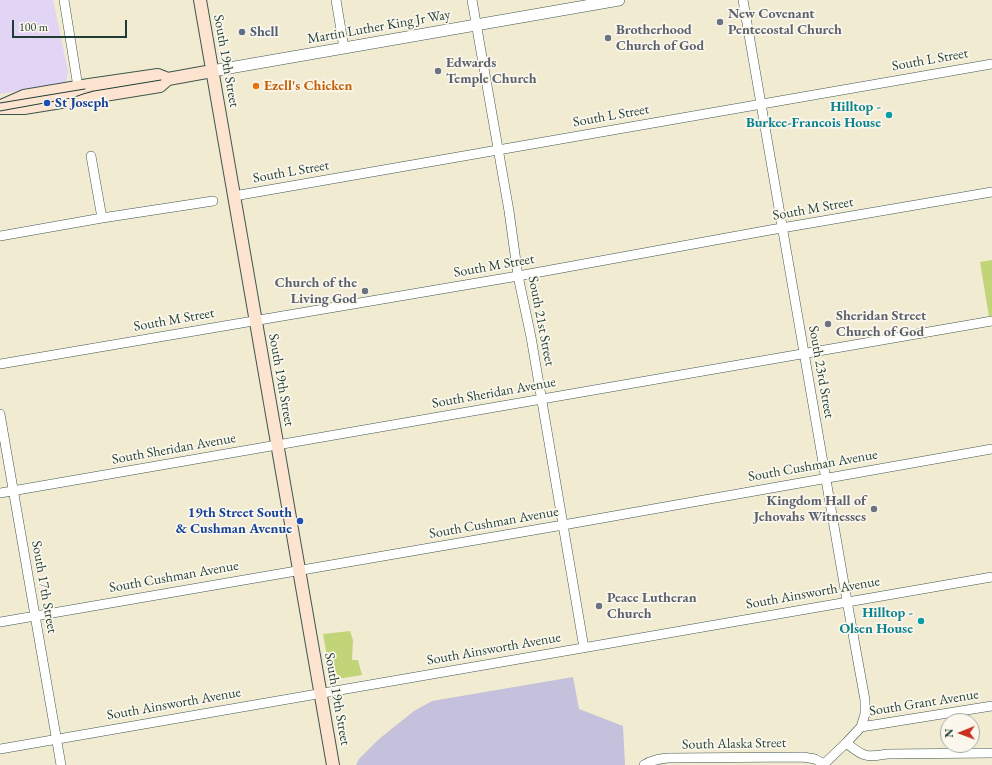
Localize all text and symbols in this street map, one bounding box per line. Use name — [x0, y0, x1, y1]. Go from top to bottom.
street label: Martin Luther King Jr Way — [306, 6, 452, 48]
place label: New Covenant Pentecostal Church — [728, 6, 842, 38]
scale bar — [14, 12, 129, 38]
street label: South 19th Street — [210, 13, 242, 109]
marker: New Covenant Pentecostal Church — [715, 17, 725, 27]
text: 100 m — [19, 19, 48, 35]
place label: Brotherhood Church of God — [616, 22, 704, 54]
place label: Shell — [250, 24, 279, 40]
marker: Shell — [237, 27, 247, 37]
marker: Brotherhood Church of God — [603, 33, 613, 43]
street label: South L Street — [891, 45, 969, 75]
place label: Edwards Temple Church — [446, 55, 536, 88]
marker: Edwards Temple Church — [433, 66, 443, 76]
place label: Ezell's Chicken — [264, 78, 352, 94]
marker: Ezell's Chicken — [251, 81, 261, 91]
place label: St Joseph — [55, 95, 109, 111]
marker: St Joseph — [42, 98, 52, 108]
place label: Hilltop - Burkee-Francois House — [746, 99, 881, 132]
street label: South L Street — [572, 101, 650, 131]
marker: Hilltop - Burkee-Francois House — [884, 110, 894, 120]
street label: South L Street — [252, 157, 330, 187]
street label: South M Street — [771, 194, 855, 224]
street label: South M Street — [452, 251, 536, 281]
place label: Church of the Living God — [275, 275, 357, 308]
street label: South 21st Street — [524, 275, 558, 367]
marker: Church of the Living God — [360, 286, 370, 296]
street label: South M Street — [132, 305, 216, 335]
place label: Sheridan Street Church of God — [836, 308, 926, 340]
marker: Sheridan Street Church of God — [823, 319, 833, 329]
street label: South 23rd Street — [805, 324, 837, 420]
street label: South 19th Street — [265, 332, 297, 428]
street label: South Sheridan Avenue — [431, 374, 557, 412]
street label: South Sheridan Avenue — [111, 430, 237, 468]
street label: South Cushman Avenue — [747, 446, 879, 486]
place label: Kingdom Hall of Jehovahs Witnesses — [754, 493, 866, 526]
street label: South Cushman Avenue — [428, 503, 560, 543]
marker: Kingdom Hall of Jehovahs Witnesses — [869, 504, 879, 514]
place label: 19th Street South & Cushman Avenue — [176, 505, 292, 538]
marker: 19th Street South & Cushman Avenue — [295, 516, 305, 526]
street label: South 17th Street — [28, 539, 60, 635]
street label: South Cushman Avenue — [108, 557, 240, 597]
street label: South Ainsworth Avenue — [745, 573, 881, 613]
place label: Peace Lutheran Church — [607, 590, 697, 622]
marker: Peace Lutheran Church — [594, 601, 604, 611]
place label: Hilltop - Olsen House — [839, 605, 913, 638]
marker: Hilltop - Olsen House — [916, 616, 926, 626]
street label: South Ainsworth Avenue — [426, 629, 562, 669]
street label: South 19th Street — [321, 651, 353, 747]
street label: South Ainsworth Avenue — [106, 684, 242, 724]
street label: South Grant Avenue — [868, 686, 980, 720]
north arrow — [940, 713, 980, 753]
text: N — [942, 729, 956, 738]
street label: South Alaska Street — [682, 735, 786, 753]

